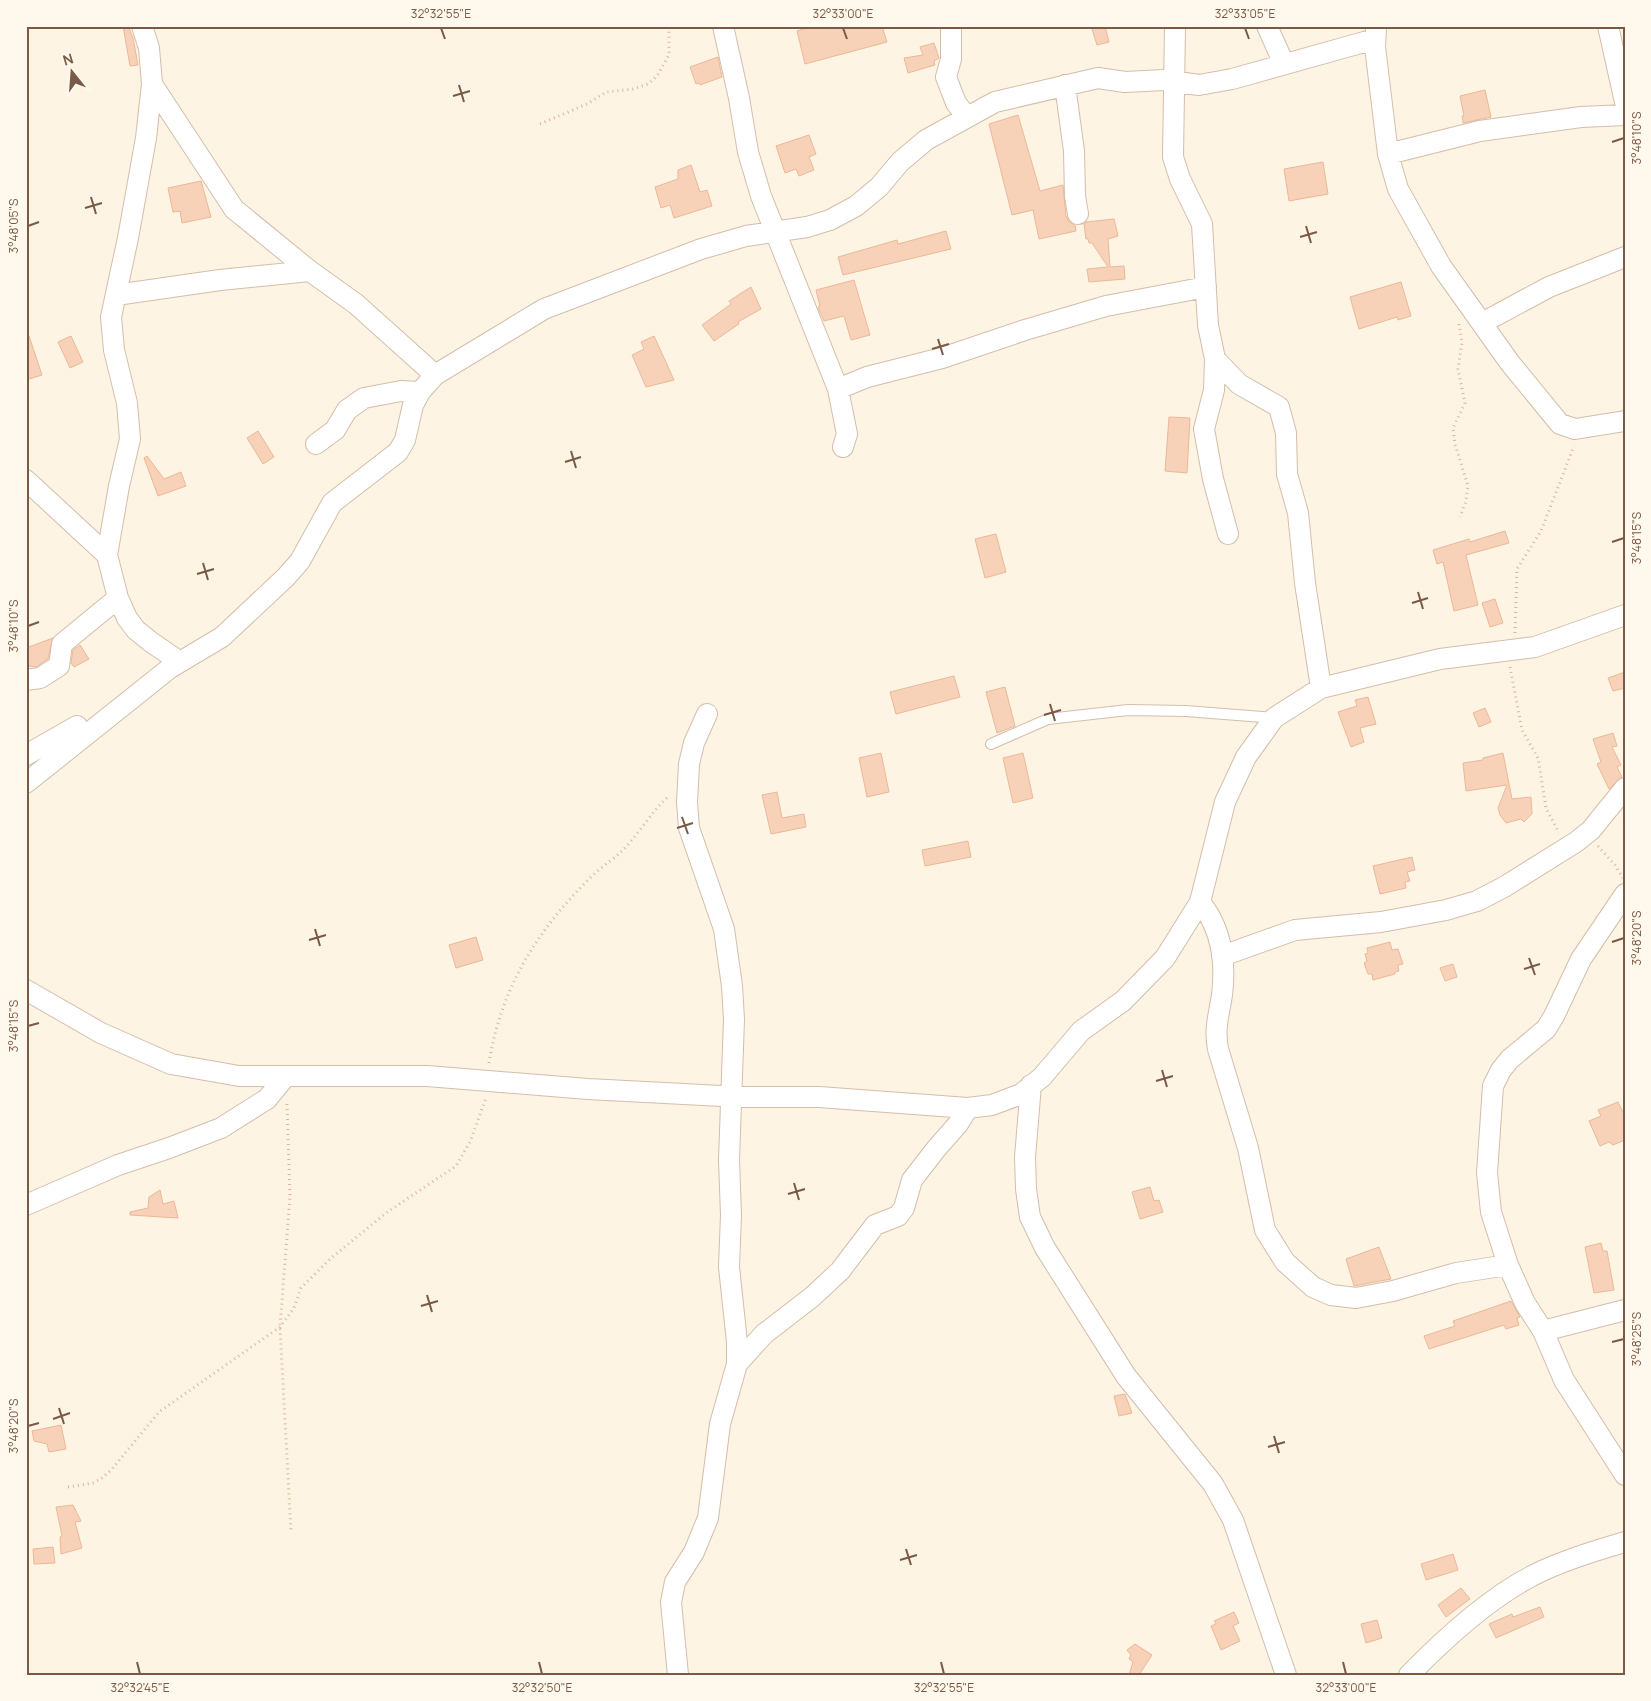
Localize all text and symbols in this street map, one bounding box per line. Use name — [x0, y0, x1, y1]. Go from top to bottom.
text: 32°32'55"E — [411, 5, 471, 22]
text: 32°33'00"E — [813, 5, 874, 22]
text: 32°33'05"E — [1215, 5, 1275, 22]
north arrow — [48, 48, 98, 98]
text: N — [60, 49, 76, 70]
text: 3°48'10"S — [1628, 112, 1645, 164]
text: 3°48'05"S — [5, 199, 22, 254]
text: 3°48'15"S — [1628, 512, 1645, 564]
text: 3°48'10"S — [5, 600, 22, 652]
text: 3°48'20"S — [1628, 911, 1645, 965]
text: 3°48'15"S — [5, 1000, 22, 1052]
text: 3°48'25"S — [1628, 1312, 1645, 1366]
text: 3°48'20"S — [5, 1399, 22, 1453]
text: 32°32'45"E — [110, 1679, 170, 1696]
text: 32°32'50"E — [512, 1679, 573, 1696]
text: 32°32'55"E — [914, 1679, 974, 1696]
text: 32°33'00"E — [1316, 1679, 1377, 1696]

